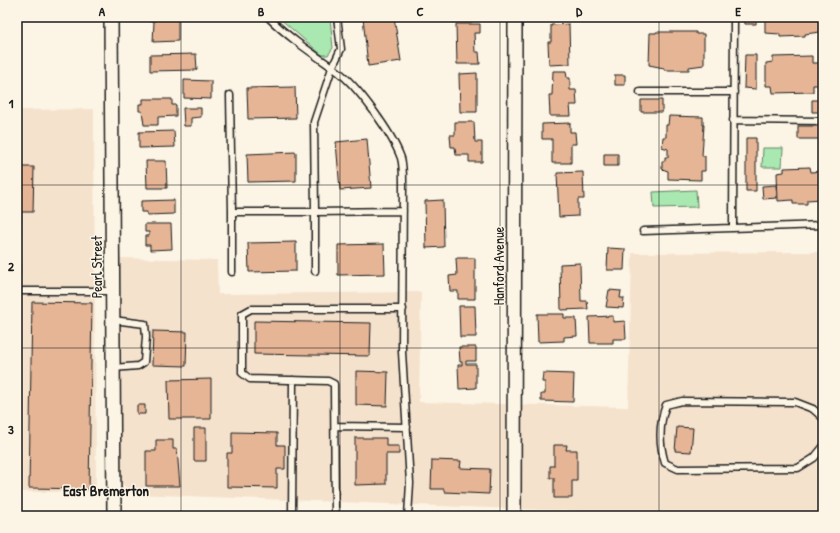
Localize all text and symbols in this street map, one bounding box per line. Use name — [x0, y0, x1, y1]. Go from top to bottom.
text: A — [99, 2, 106, 20]
text: B — [258, 2, 265, 20]
text: C — [416, 2, 424, 20]
text: D — [576, 2, 583, 20]
text: E — [735, 2, 741, 20]
text: 1 — [9, 94, 14, 112]
street label: Hanford Avenue — [489, 226, 508, 305]
street label: Pearl Street — [87, 235, 106, 298]
text: 2 — [8, 257, 15, 275]
text: 3 — [8, 420, 14, 438]
district label: East Bremerton — [63, 480, 149, 501]

